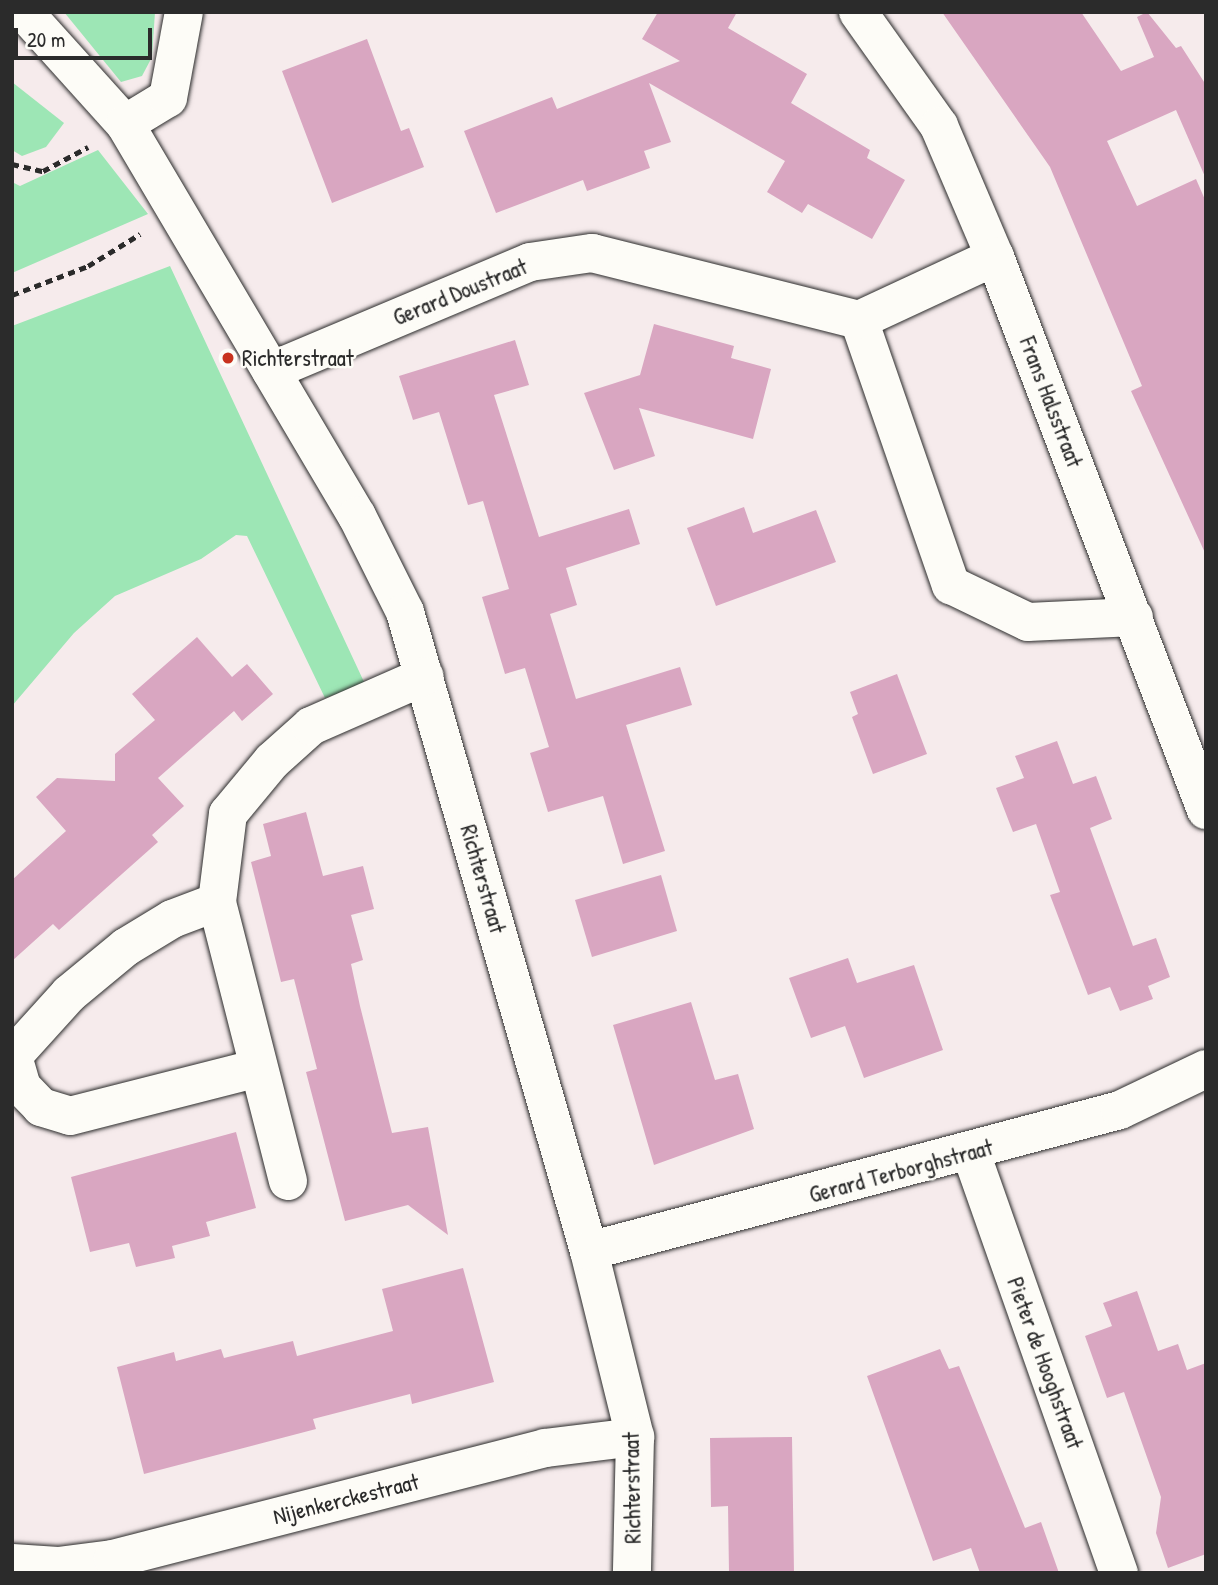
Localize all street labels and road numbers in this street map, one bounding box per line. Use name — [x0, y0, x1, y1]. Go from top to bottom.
street label: Gerard Doustraat — [389, 253, 531, 331]
street label: Frans Halsstraat — [1014, 333, 1088, 471]
street label: Richterstraat — [454, 822, 512, 936]
street label: Gerard Terborghstraat — [806, 1133, 996, 1209]
street label: Pieter de Hooghstraat — [1001, 1273, 1089, 1453]
street label: Richterstraat — [617, 1432, 647, 1544]
street label: Nijenkerckestraat — [270, 1468, 422, 1530]

